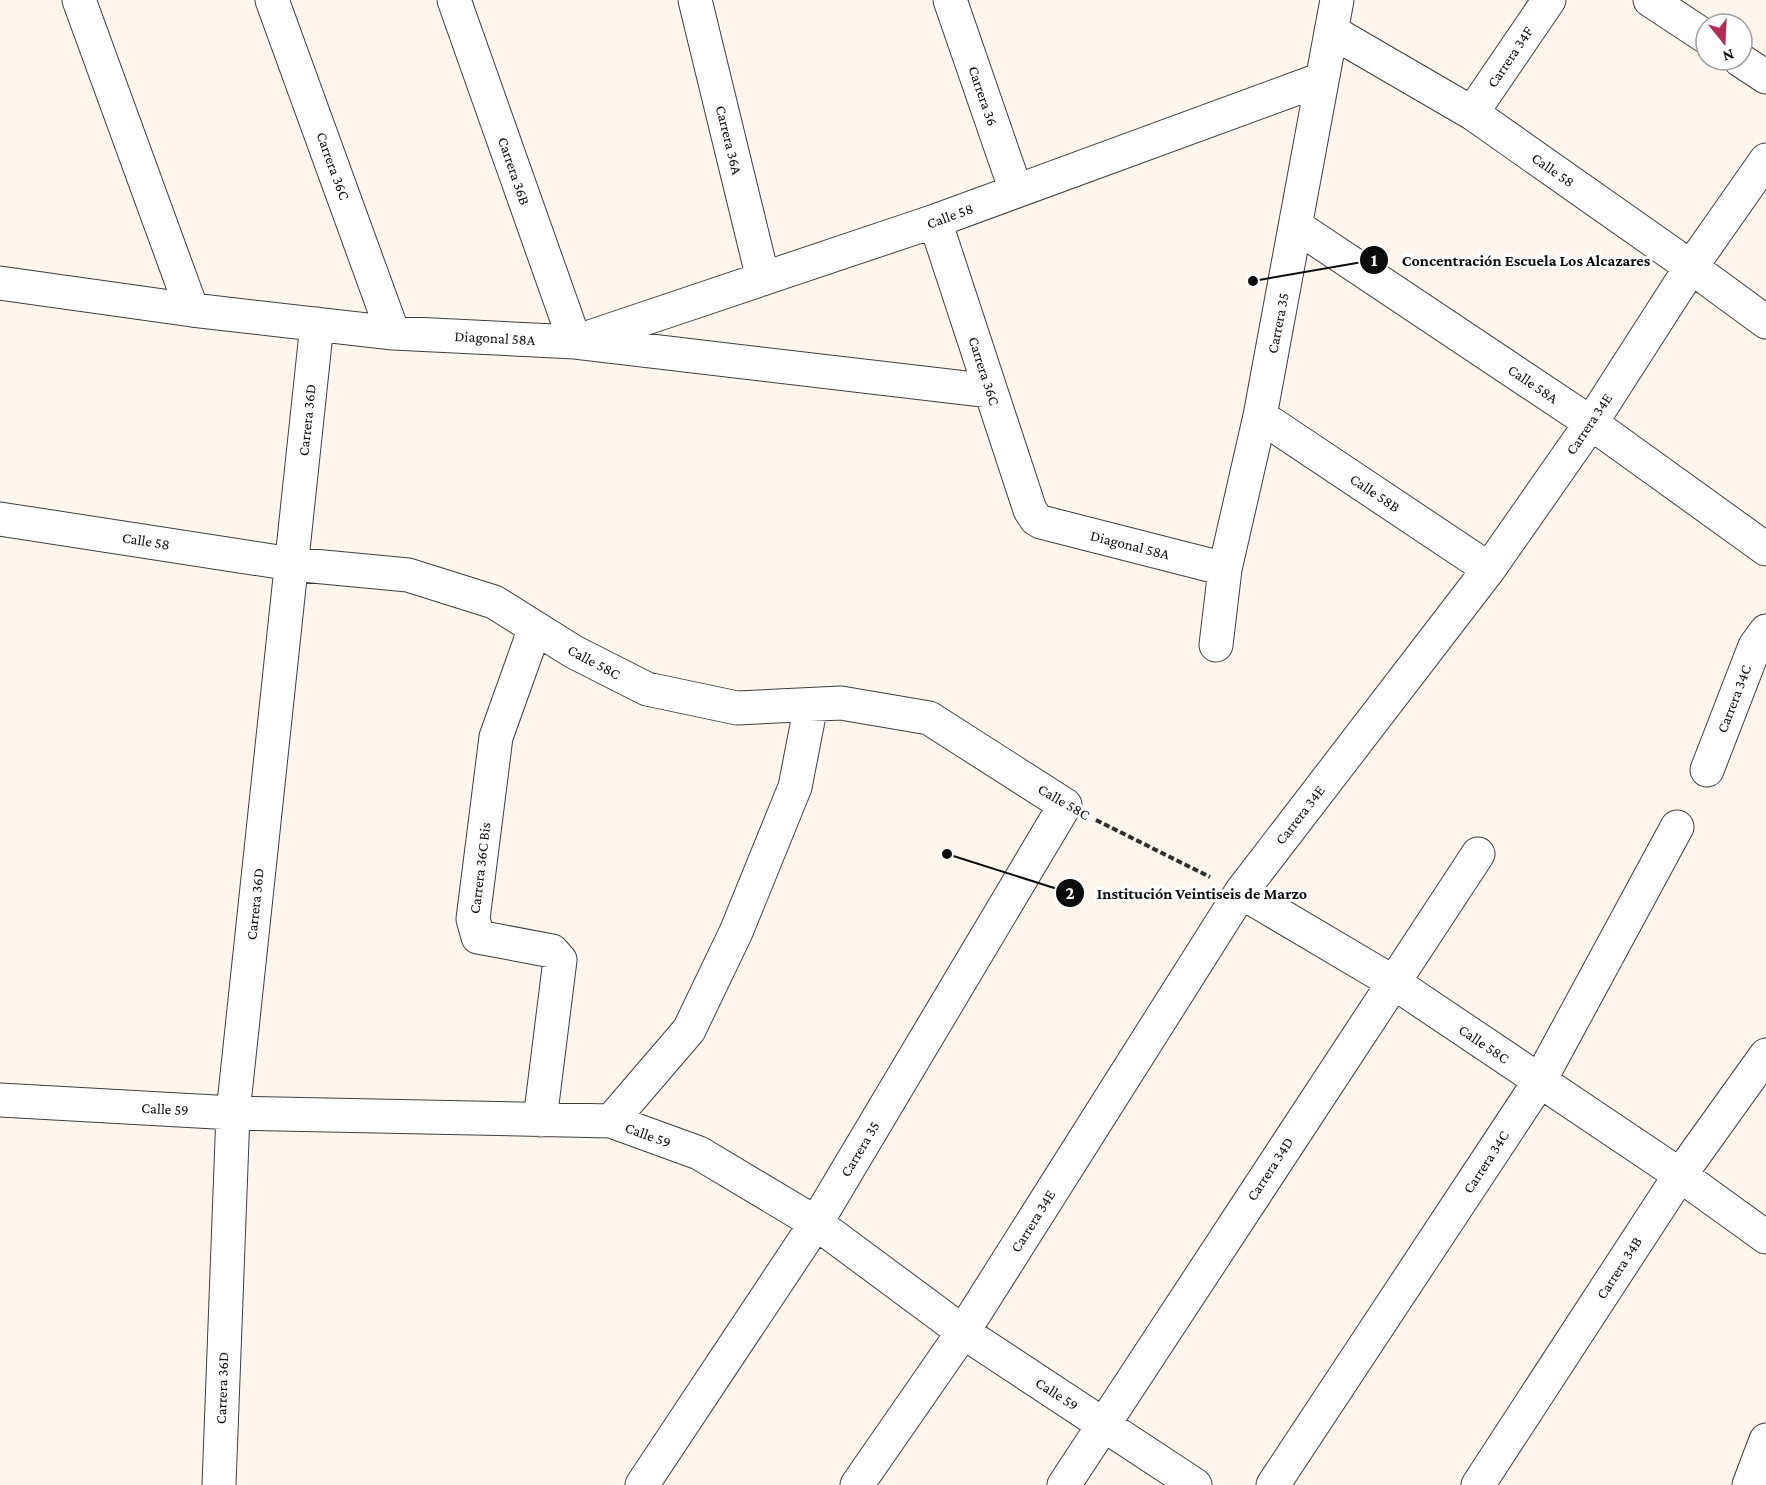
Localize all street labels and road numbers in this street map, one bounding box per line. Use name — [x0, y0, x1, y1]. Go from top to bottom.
street label: Carrera 34F — [1484, 23, 1536, 90]
street label: Carrera 36 — [965, 64, 1001, 128]
street label: Carrera 36A — [713, 104, 745, 177]
street label: Carrera 36C — [313, 130, 353, 202]
street label: Carrera 36B — [495, 135, 533, 207]
street label: Calle 58 — [1529, 150, 1577, 190]
street label: Calle 58 — [925, 200, 975, 232]
street label: Carrera 35 — [1264, 291, 1292, 355]
street label: Diagonal 58A — [454, 328, 536, 349]
street label: Carrera 36C — [965, 335, 1003, 407]
street label: Calle 58A — [1505, 362, 1561, 407]
street label: Carrera 36D — [295, 383, 319, 457]
street label: Carrera 34E — [1563, 390, 1615, 458]
street label: Calle 58B — [1347, 471, 1403, 515]
street label: Diagonal 58A — [1089, 527, 1172, 564]
street label: Calle 58 — [121, 529, 171, 553]
street label: Calle 58C — [565, 642, 623, 683]
street label: Carrera 34C — [1714, 663, 1754, 735]
street label: Calle 58C — [1035, 781, 1093, 823]
street label: Carrera 34E — [1272, 782, 1328, 848]
street label: Carrera 36C Bis — [466, 821, 494, 915]
street label: Carrera 36D — [243, 867, 267, 941]
street label: Calle 58C — [1456, 1021, 1512, 1067]
street label: Calle 59 — [141, 1100, 189, 1118]
street label: Carrera 35 — [837, 1118, 883, 1180]
street label: Calle 59 — [623, 1119, 673, 1151]
street label: Carrera 34C — [1460, 1128, 1512, 1196]
street label: Carrera 34D — [1244, 1134, 1296, 1204]
street label: Carrera 34E — [1008, 1187, 1058, 1255]
street label: Carrera 34B — [1593, 1234, 1645, 1302]
street label: Carrera 36D — [213, 1352, 231, 1424]
street label: Calle 59 — [1033, 1374, 1081, 1414]

